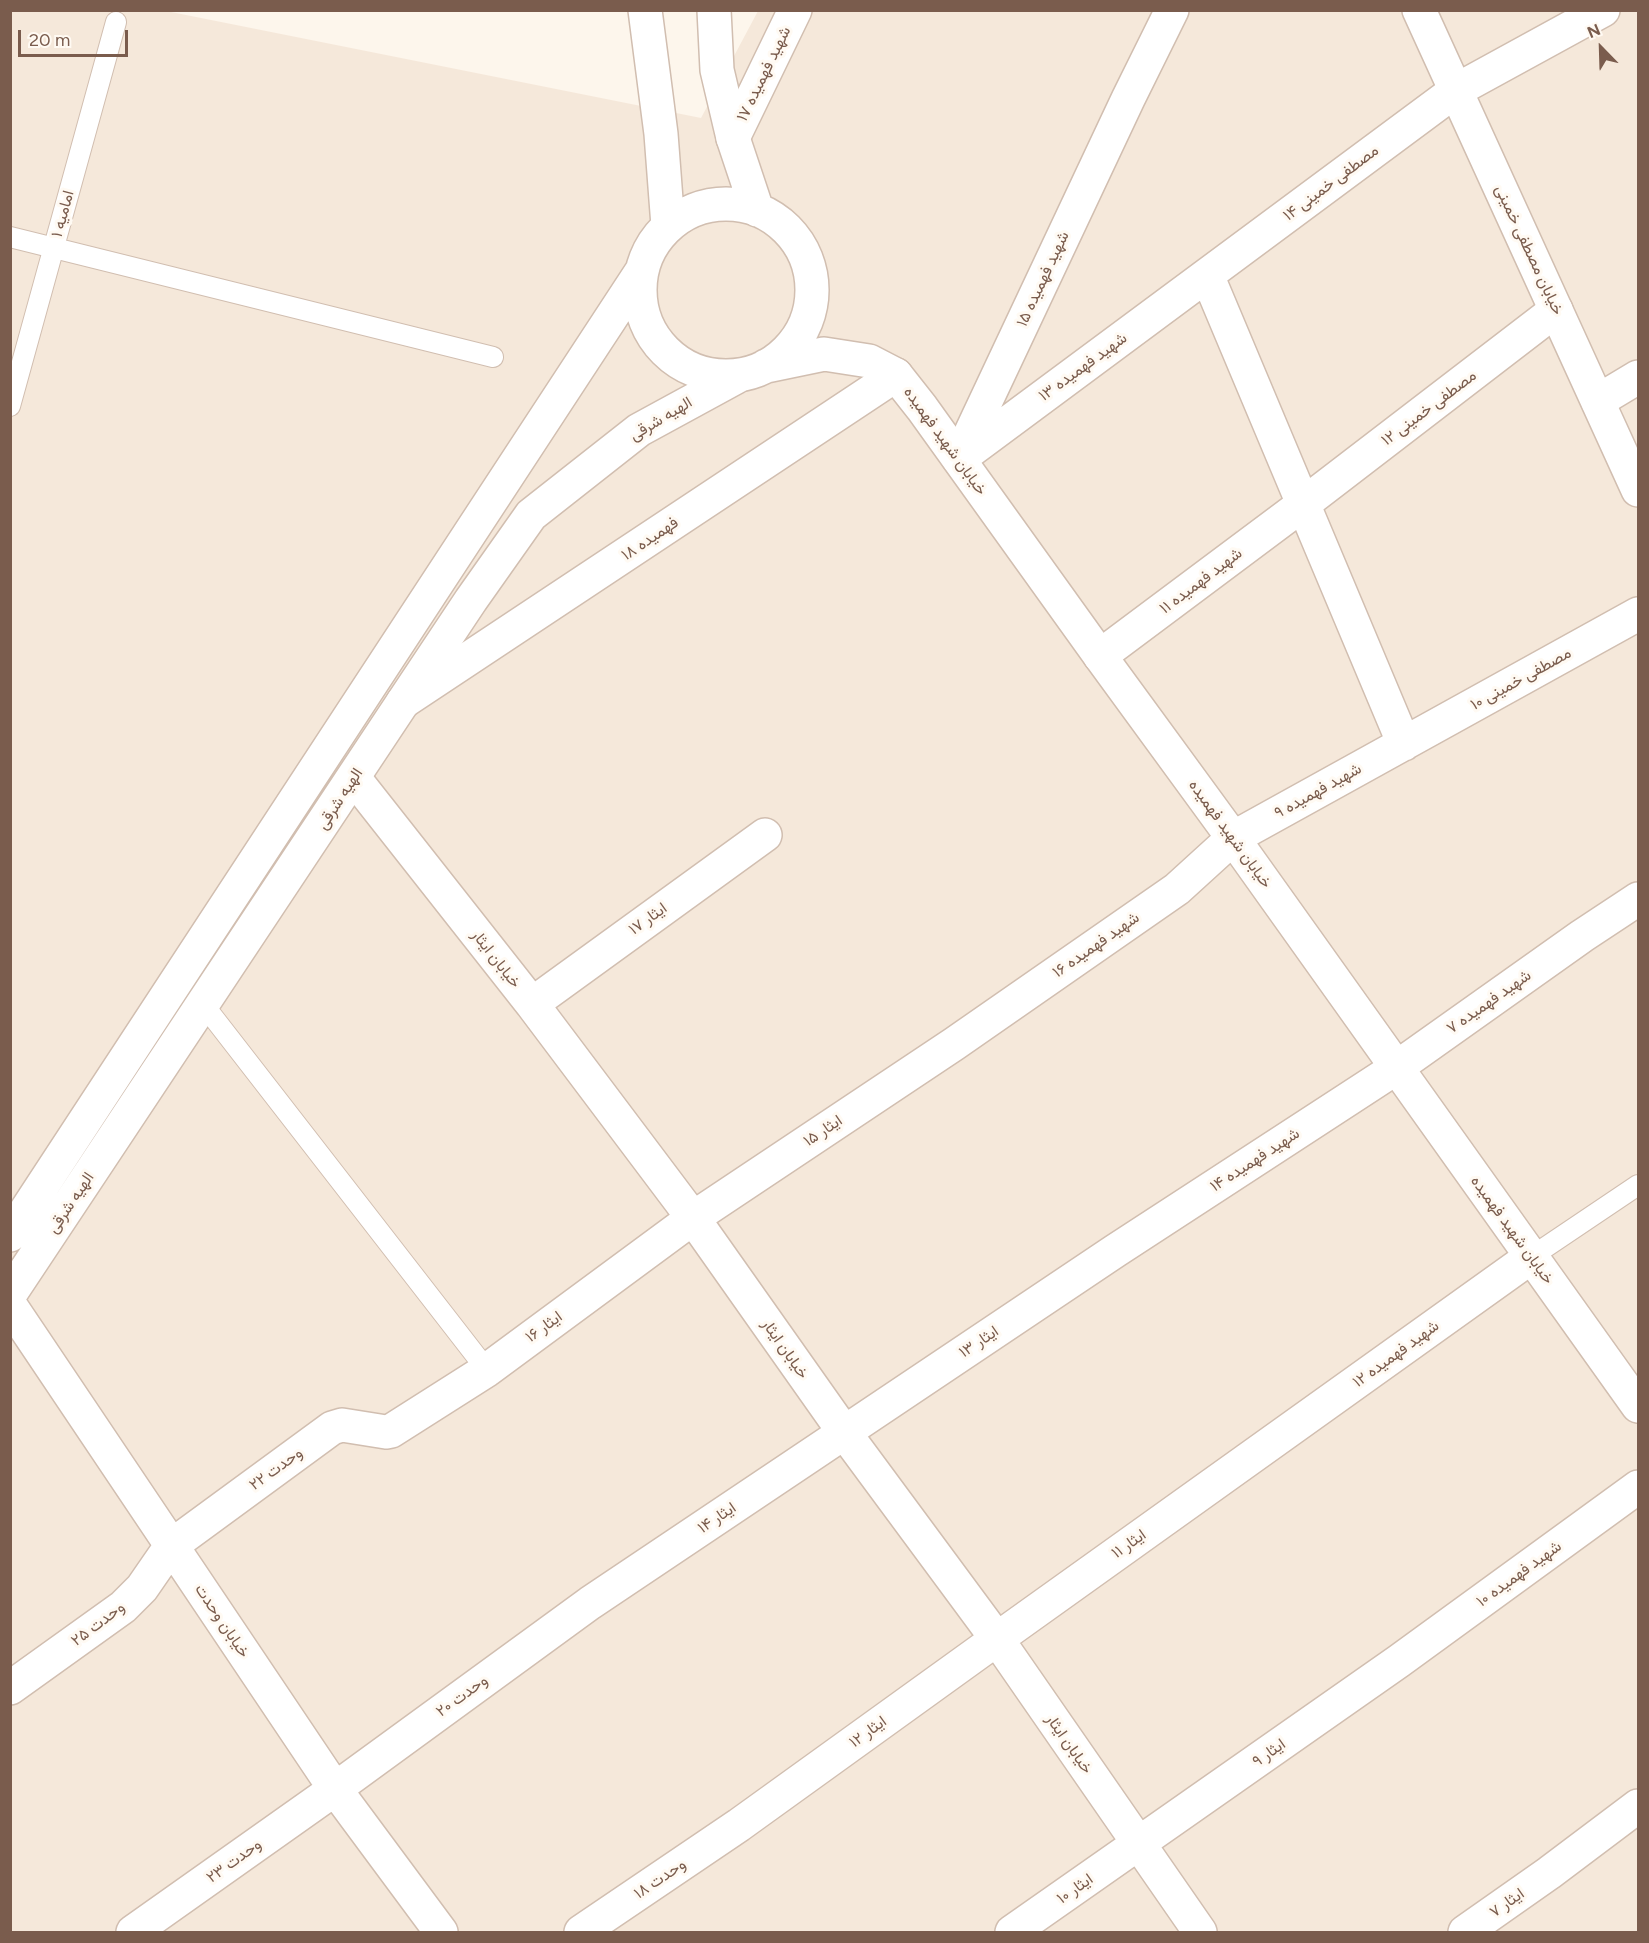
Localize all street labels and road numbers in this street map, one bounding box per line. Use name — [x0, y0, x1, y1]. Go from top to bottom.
street label: شهید فهمیده ۱۷ — [733, 23, 795, 125]
street label: مصطفی خمینی ۱۴ — [1279, 141, 1383, 225]
street label: خیابان مصطفی خمینی — [1490, 182, 1568, 318]
street label: امامیه ۱ — [48, 189, 78, 239]
street label: شهید فهمیده ۱۵ — [1013, 228, 1073, 330]
street label: شهید فهمیده ۱۳ — [1035, 329, 1131, 405]
street label: مصطفی خمینی ۱۲ — [1378, 366, 1480, 450]
street label: خیابان شهید فهمیده — [899, 383, 991, 499]
street label: الهیه شرقی — [626, 393, 696, 445]
street label: فهمیده ۱۸ — [618, 513, 682, 565]
street label: شهید فهمیده ۱۱ — [1156, 544, 1246, 618]
street label: مصطفی خمینی ۱۰ — [1467, 643, 1575, 715]
street label: شهید فهمیده ۹ — [1271, 759, 1365, 823]
street label: الهیه شرقی — [313, 765, 367, 833]
street label: خیابان شهید فهمیده — [1184, 776, 1276, 892]
street label: ایثار ۱۷ — [625, 899, 671, 939]
street label: شهید فهمیده ۱۶ — [1049, 908, 1143, 982]
street label: خیابان ایثار — [467, 926, 525, 992]
street label: شهید فهمیده ۷ — [1443, 966, 1535, 1038]
street label: ایثار ۱۵ — [800, 1111, 846, 1151]
street label: شهید فهمیده ۱۴ — [1207, 1124, 1303, 1196]
street label: الهیه شرقی — [44, 1169, 98, 1237]
street label: خیابان شهید فهمیده — [1466, 1172, 1558, 1288]
street label: ایثار ۱۶ — [522, 1307, 566, 1347]
street label: خیابان ایثار — [757, 1315, 813, 1383]
street label: شهید فهمیده ۱۲ — [1349, 1316, 1443, 1392]
street label: ایثار ۱۳ — [956, 1322, 1002, 1362]
street label: وحدت ۲۲ — [246, 1443, 306, 1495]
street label: ایثار ۱۴ — [694, 1498, 740, 1538]
street label: ایثار ۱۱ — [1108, 1525, 1150, 1563]
street label: شهید فهمیده ۱۰ — [1473, 1537, 1565, 1611]
street label: خیابان وحدت — [190, 1581, 254, 1661]
street label: وحدت ۲۵ — [67, 1598, 129, 1650]
street label: وحدت ۲۰ — [432, 1671, 492, 1721]
street label: خیابان ایثار — [1041, 1710, 1097, 1778]
street label: ایثار ۱۲ — [846, 1712, 890, 1752]
street label: ایثار ۹ — [1249, 1735, 1289, 1771]
street label: وحدت ۲۳ — [203, 1835, 265, 1887]
street label: وحدت ۱۸ — [630, 1855, 690, 1903]
street label: ایثار ۱۰ — [1053, 1870, 1097, 1908]
street label: ایثار ۷ — [1486, 1884, 1528, 1922]

